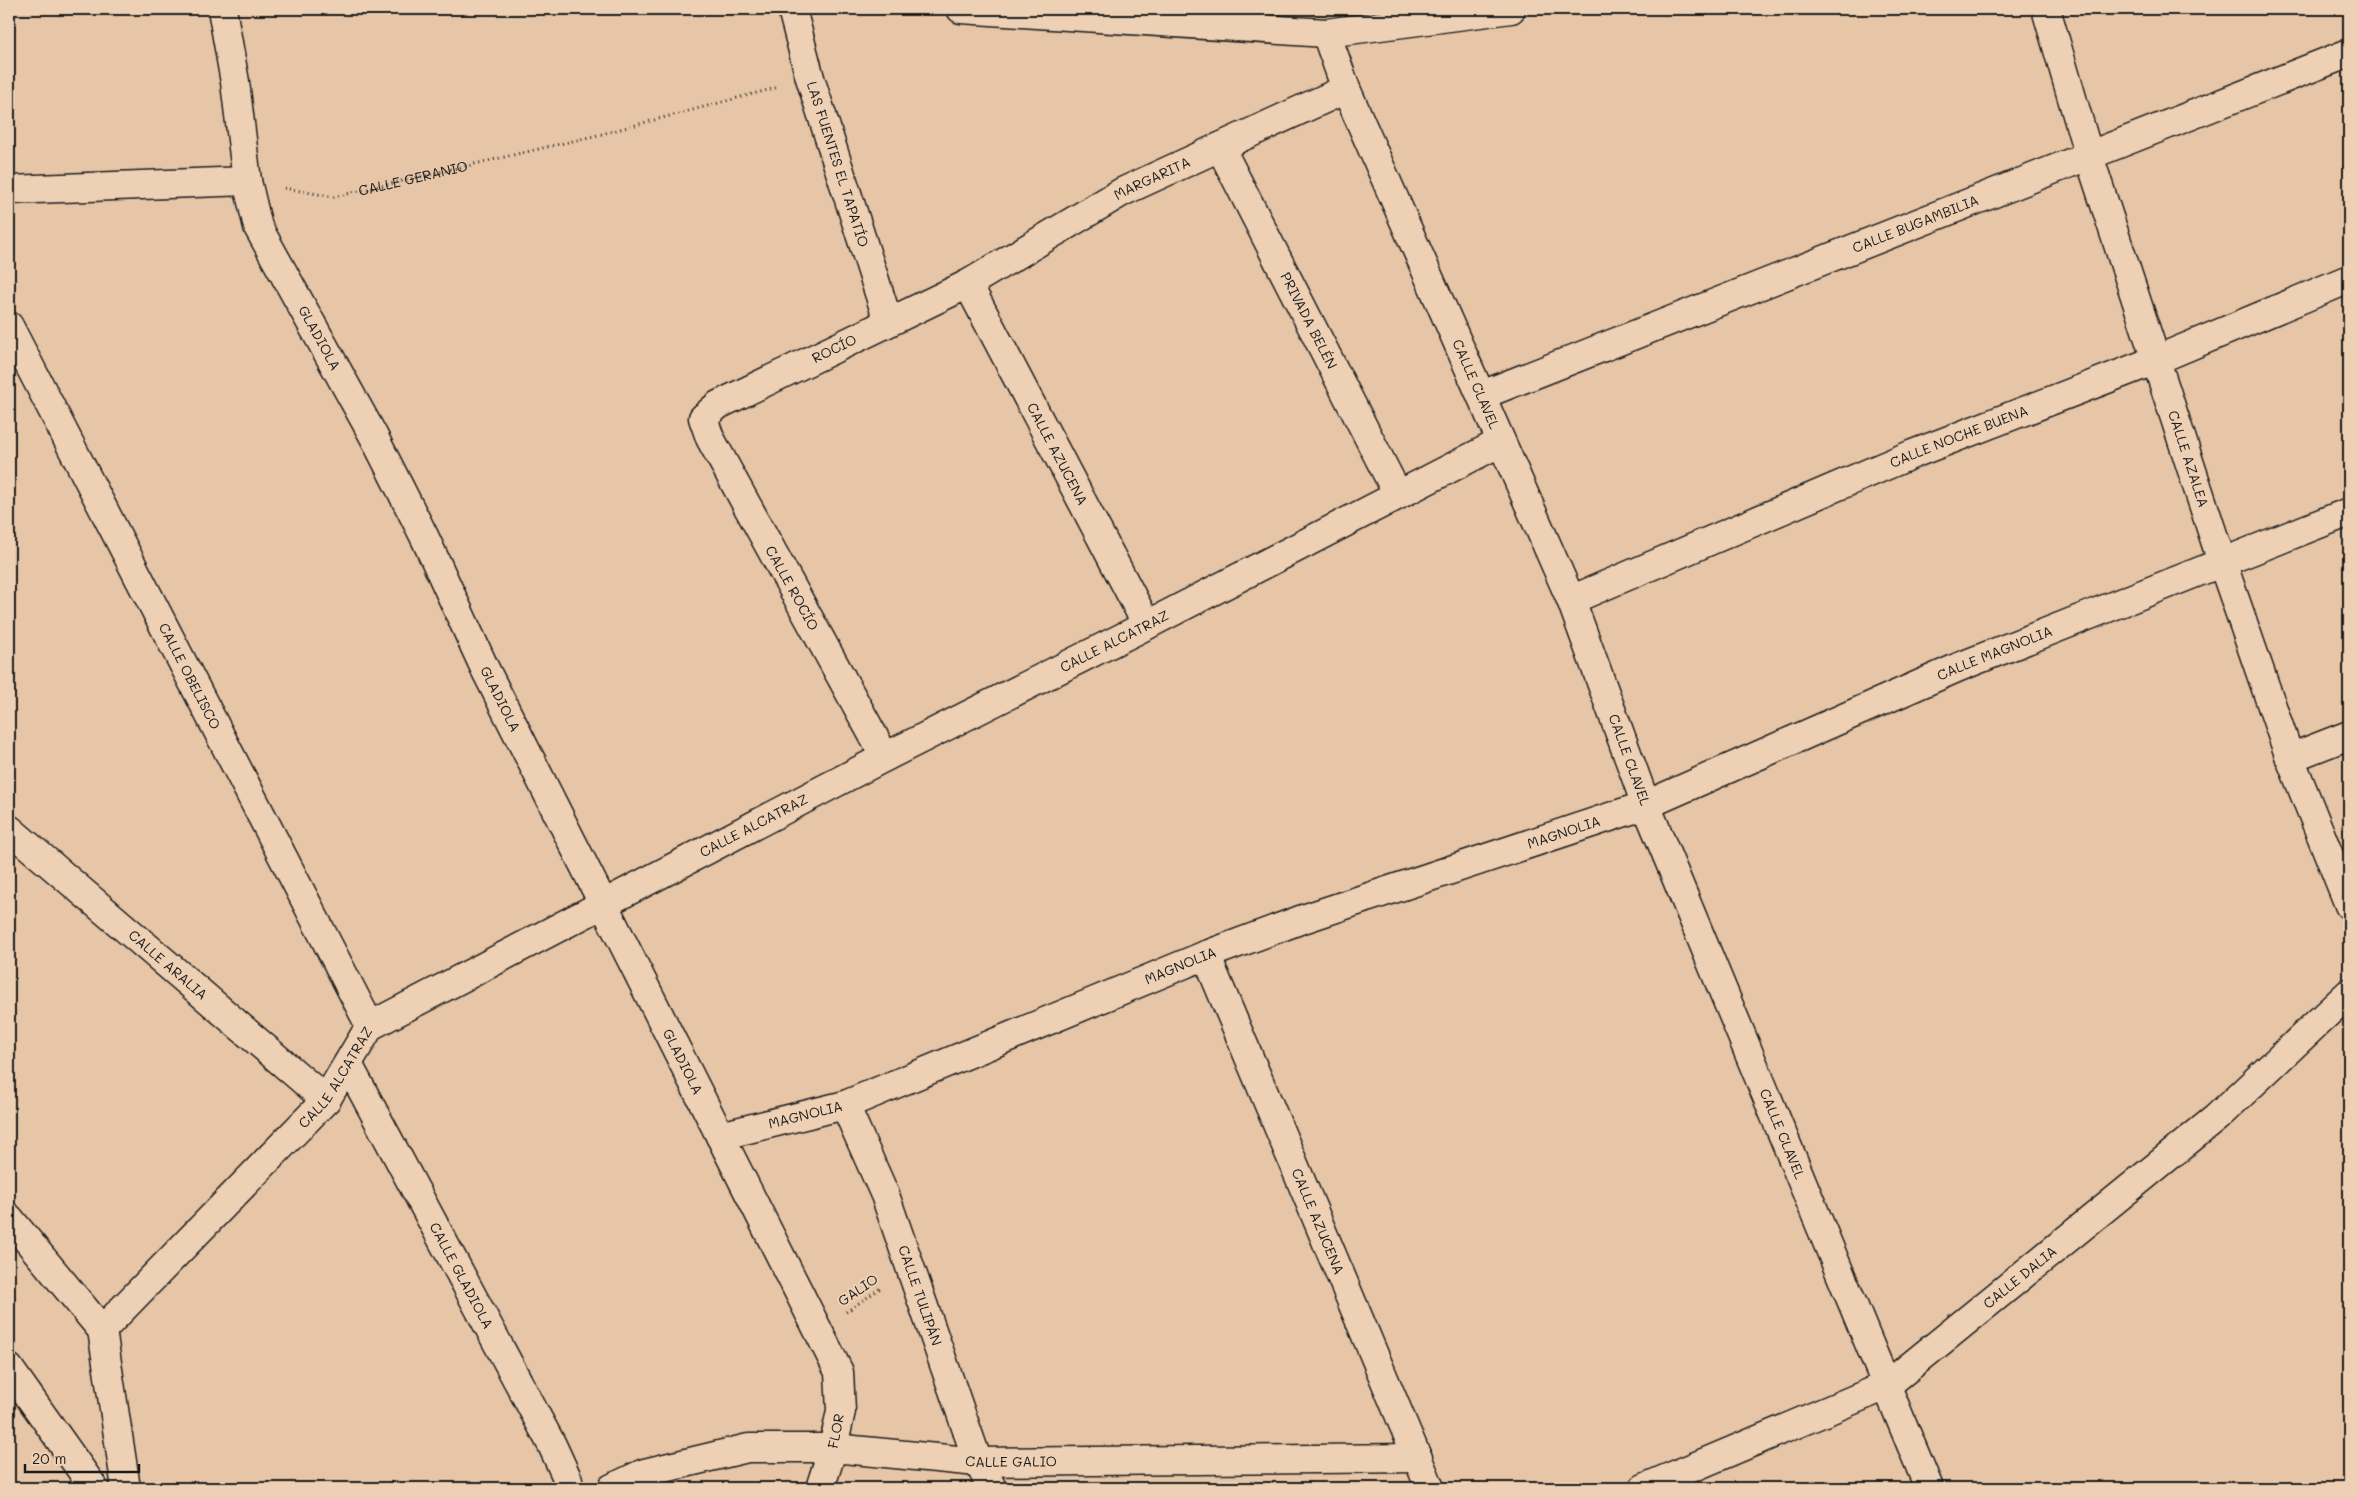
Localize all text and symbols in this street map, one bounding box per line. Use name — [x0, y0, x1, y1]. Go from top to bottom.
street label: LAS FUENTES EL TAPATÍO — [803, 79, 874, 249]
street label: MARGARITA — [1110, 152, 1193, 204]
street label: CALLE GERANIO — [356, 156, 469, 200]
street label: CALLE BUGAMBILIA — [1849, 190, 1981, 257]
street label: PRIVADA BELÉN — [1277, 269, 1342, 372]
street label: GLADIOLA — [294, 302, 345, 374]
street label: ROCÍO — [809, 329, 859, 367]
street label: CALLE CLAVEL — [1448, 336, 1505, 432]
street label: CALLE AZUCENA — [1023, 399, 1092, 508]
street label: CALLE NOCHE BUENA — [1887, 400, 2031, 472]
street label: CALLE AZALEA — [2164, 408, 2213, 510]
street label: CALLE ROCÍO — [761, 542, 824, 634]
street label: CALLE ALCATRAZ — [1056, 605, 1172, 676]
street label: CALLE OBELISCO — [155, 619, 225, 732]
street label: CALLE MAGNOLIA — [1934, 621, 2055, 685]
street label: GLADIOLA — [476, 663, 525, 735]
street label: CALLE CLAVEL — [1604, 711, 1656, 809]
street label: CALLE ALCATRAZ — [696, 789, 811, 861]
street label: MAGNOLIA — [1525, 811, 1603, 853]
street label: CALLE ARALIA — [125, 925, 212, 1004]
street label: MAGNOLIA — [1142, 942, 1219, 989]
street label: CALLE ALCATRAZ — [294, 1023, 377, 1132]
street label: GLADIOLA — [659, 1025, 708, 1098]
street label: CALLE CLAVEL — [1755, 1085, 1810, 1182]
street label: MAGNOLIA — [766, 1096, 844, 1133]
street label: CALLE AZUCENA — [1288, 1165, 1349, 1277]
street label: CALLE GLADIOLA — [425, 1219, 498, 1332]
street label: CALLE DALIA — [1979, 1241, 2060, 1313]
street label: CALLE TULIPÁN — [894, 1243, 947, 1348]
street label: GALIO — [834, 1269, 882, 1310]
street label: FLOR — [823, 1412, 848, 1450]
scale bar — [25, 1442, 139, 1474]
text: 20 m — [32, 1448, 66, 1468]
street label: CALLE GALIO — [964, 1451, 1057, 1471]

